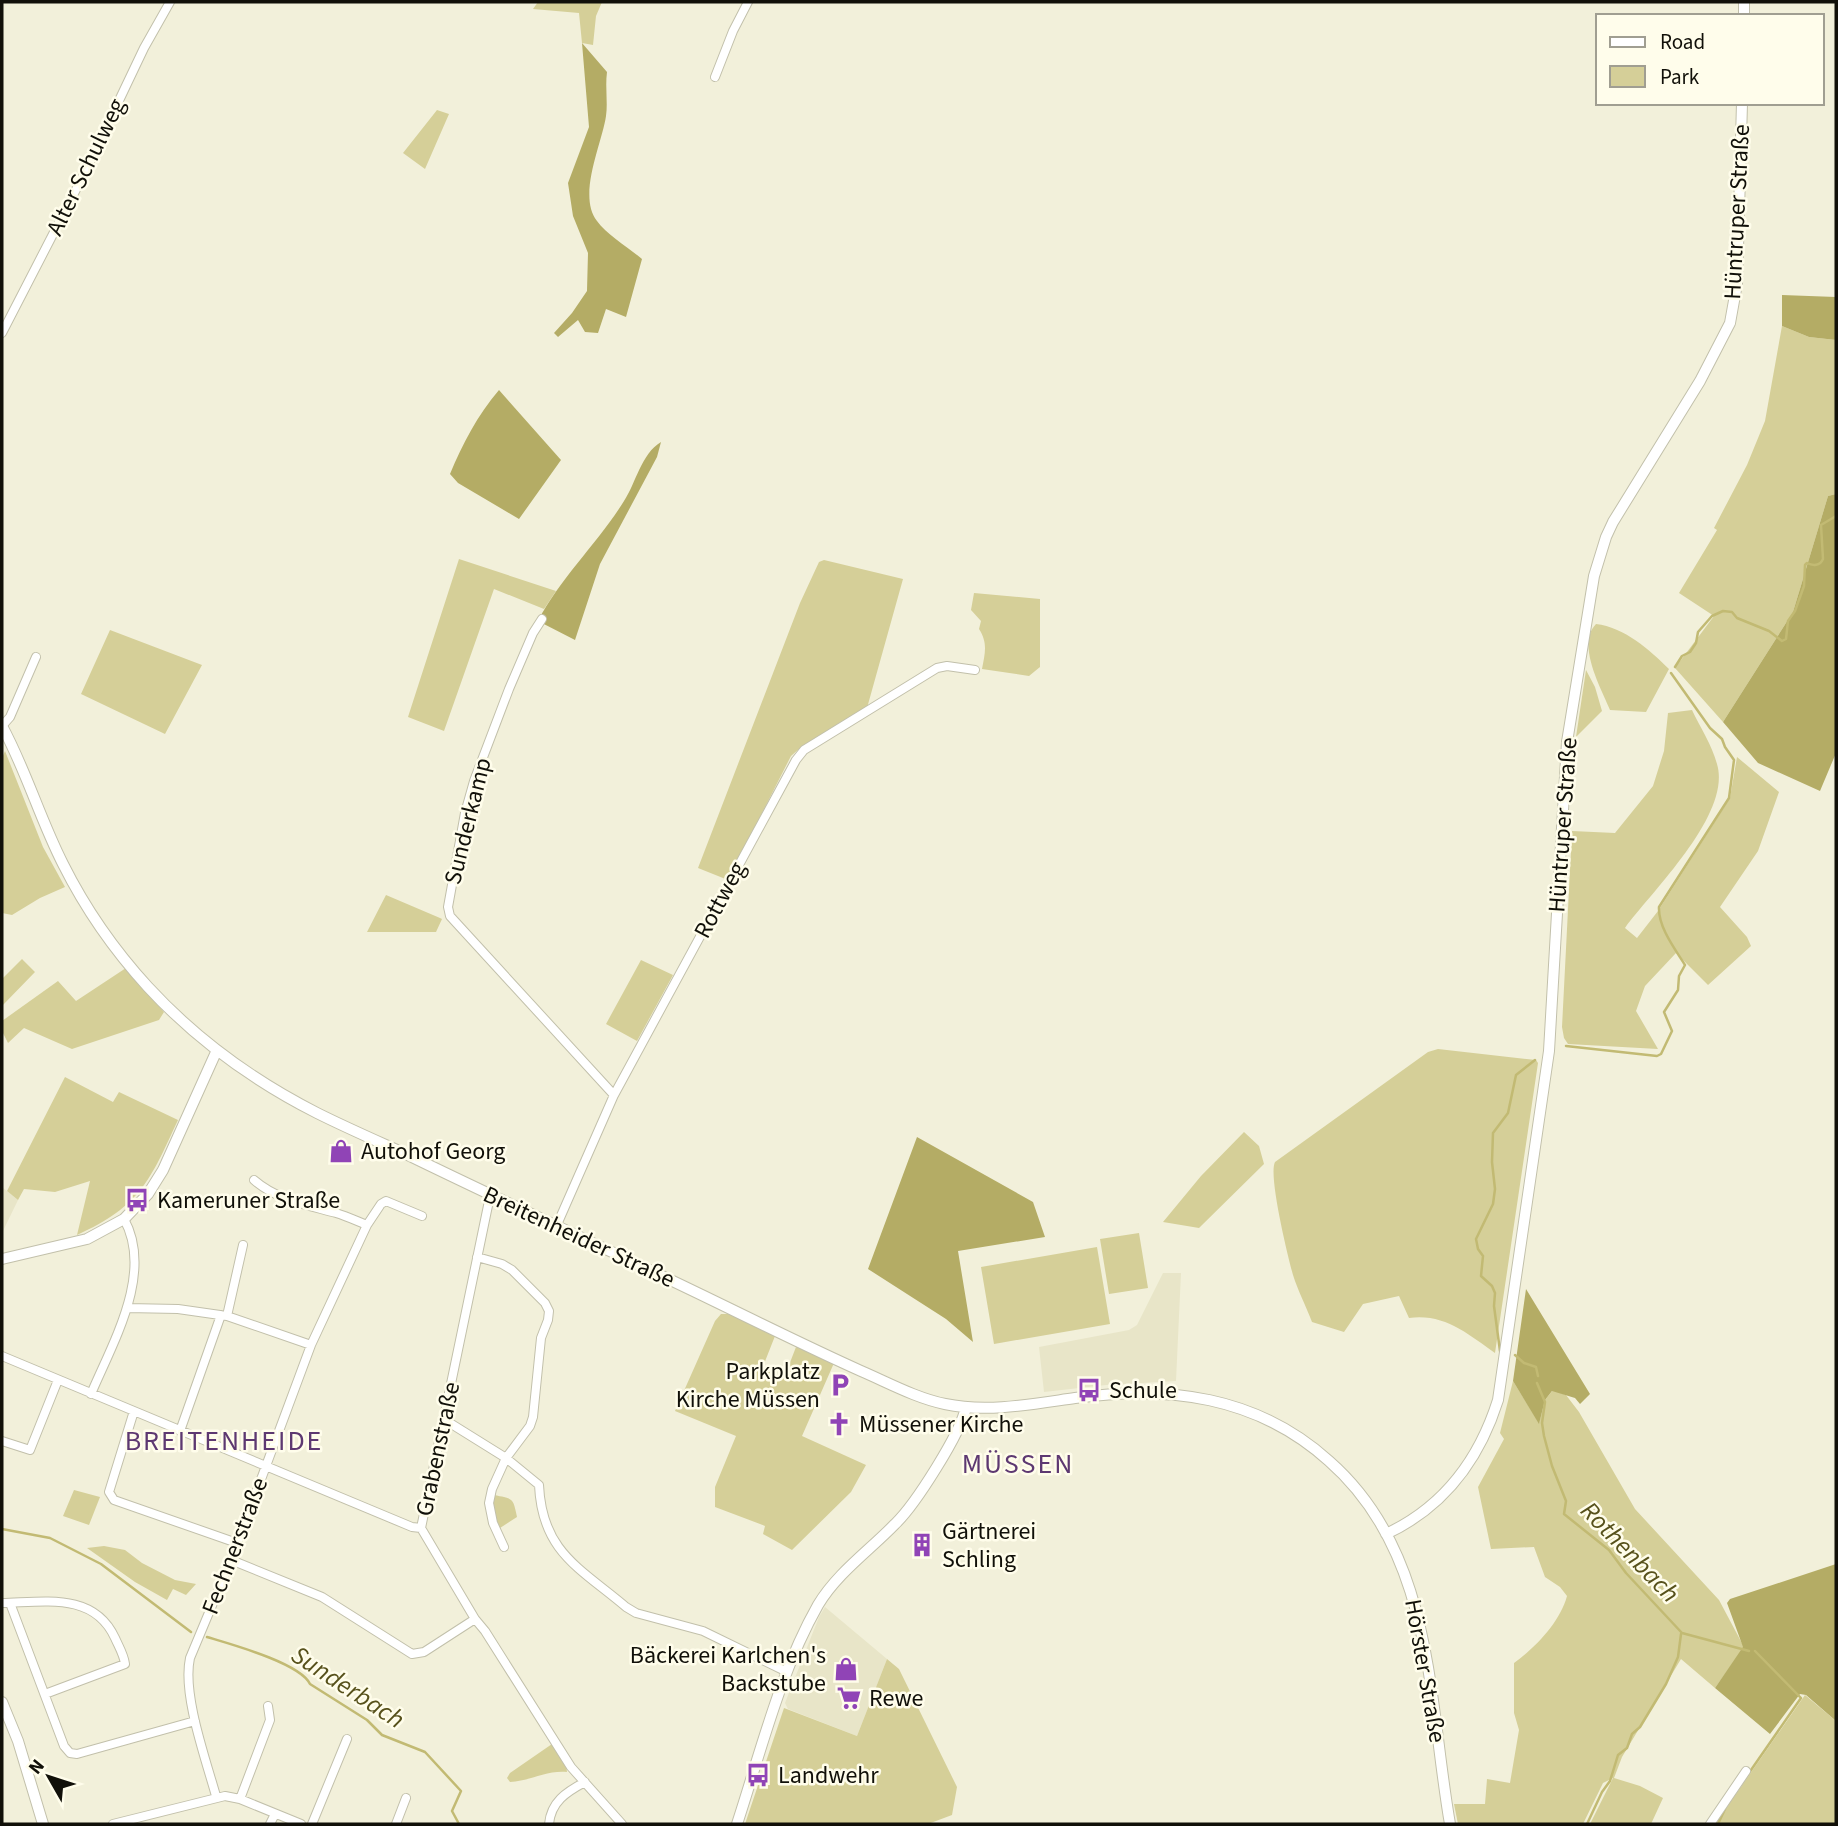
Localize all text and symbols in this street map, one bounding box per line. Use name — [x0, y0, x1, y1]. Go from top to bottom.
legend — [1596, 14, 1824, 105]
text: Road — [1660, 27, 1705, 57]
text: Park — [1660, 62, 1700, 92]
street label: Alter Schulweg — [38, 92, 134, 242]
street label: Hüntruper Straße — [1715, 123, 1759, 301]
street label: Hüntruper Straße — [1539, 736, 1587, 914]
street label: Sunderkamp — [435, 754, 501, 888]
street label: Rottweg — [685, 855, 755, 945]
place label: Autohof Georg — [361, 1134, 505, 1169]
shop icon: Autohof Georg — [327, 1137, 355, 1165]
street label: Breitenheider Straße — [477, 1177, 681, 1297]
place label: Kameruner Straße — [157, 1183, 340, 1218]
bus stop icon: Kameruner Straße — [123, 1186, 151, 1214]
place label: Parkplatz Kirche Müssen — [676, 1354, 820, 1417]
parking icon: Parkplatz Kirche Müssen — [826, 1371, 854, 1399]
place label: Schule — [1109, 1373, 1177, 1408]
bus stop icon: Schule — [1075, 1376, 1103, 1404]
street label: Grabenstraße — [407, 1379, 469, 1519]
place label: Müssener Kirche — [859, 1407, 1023, 1442]
church icon: Müssener Kirche — [825, 1410, 853, 1438]
district label: BREITENHEIDE — [125, 1421, 323, 1461]
district label: MÜSSEN — [962, 1444, 1074, 1484]
street label: Fechnerstraße — [193, 1473, 277, 1619]
water label: Rothenbach — [1572, 1493, 1688, 1611]
place label: Gärtnerei Schling — [942, 1514, 1036, 1577]
building icon: Gärtnerei Schling — [908, 1531, 936, 1559]
street label: Hörster Straße — [1395, 1596, 1455, 1746]
water label: Sunderbach — [284, 1637, 412, 1737]
place label: Bäckerei Karlchen's Backstube — [630, 1638, 826, 1701]
shop icon: Bäckerei Karlchen's Backstube — [832, 1655, 860, 1683]
place label: Rewe — [869, 1681, 924, 1716]
supermarket icon: Rewe — [835, 1684, 863, 1712]
north arrow — [14, 1742, 84, 1812]
text: N — [22, 1754, 51, 1781]
place label: Landwehr — [778, 1758, 879, 1793]
bus stop icon: Landwehr — [744, 1761, 772, 1789]

